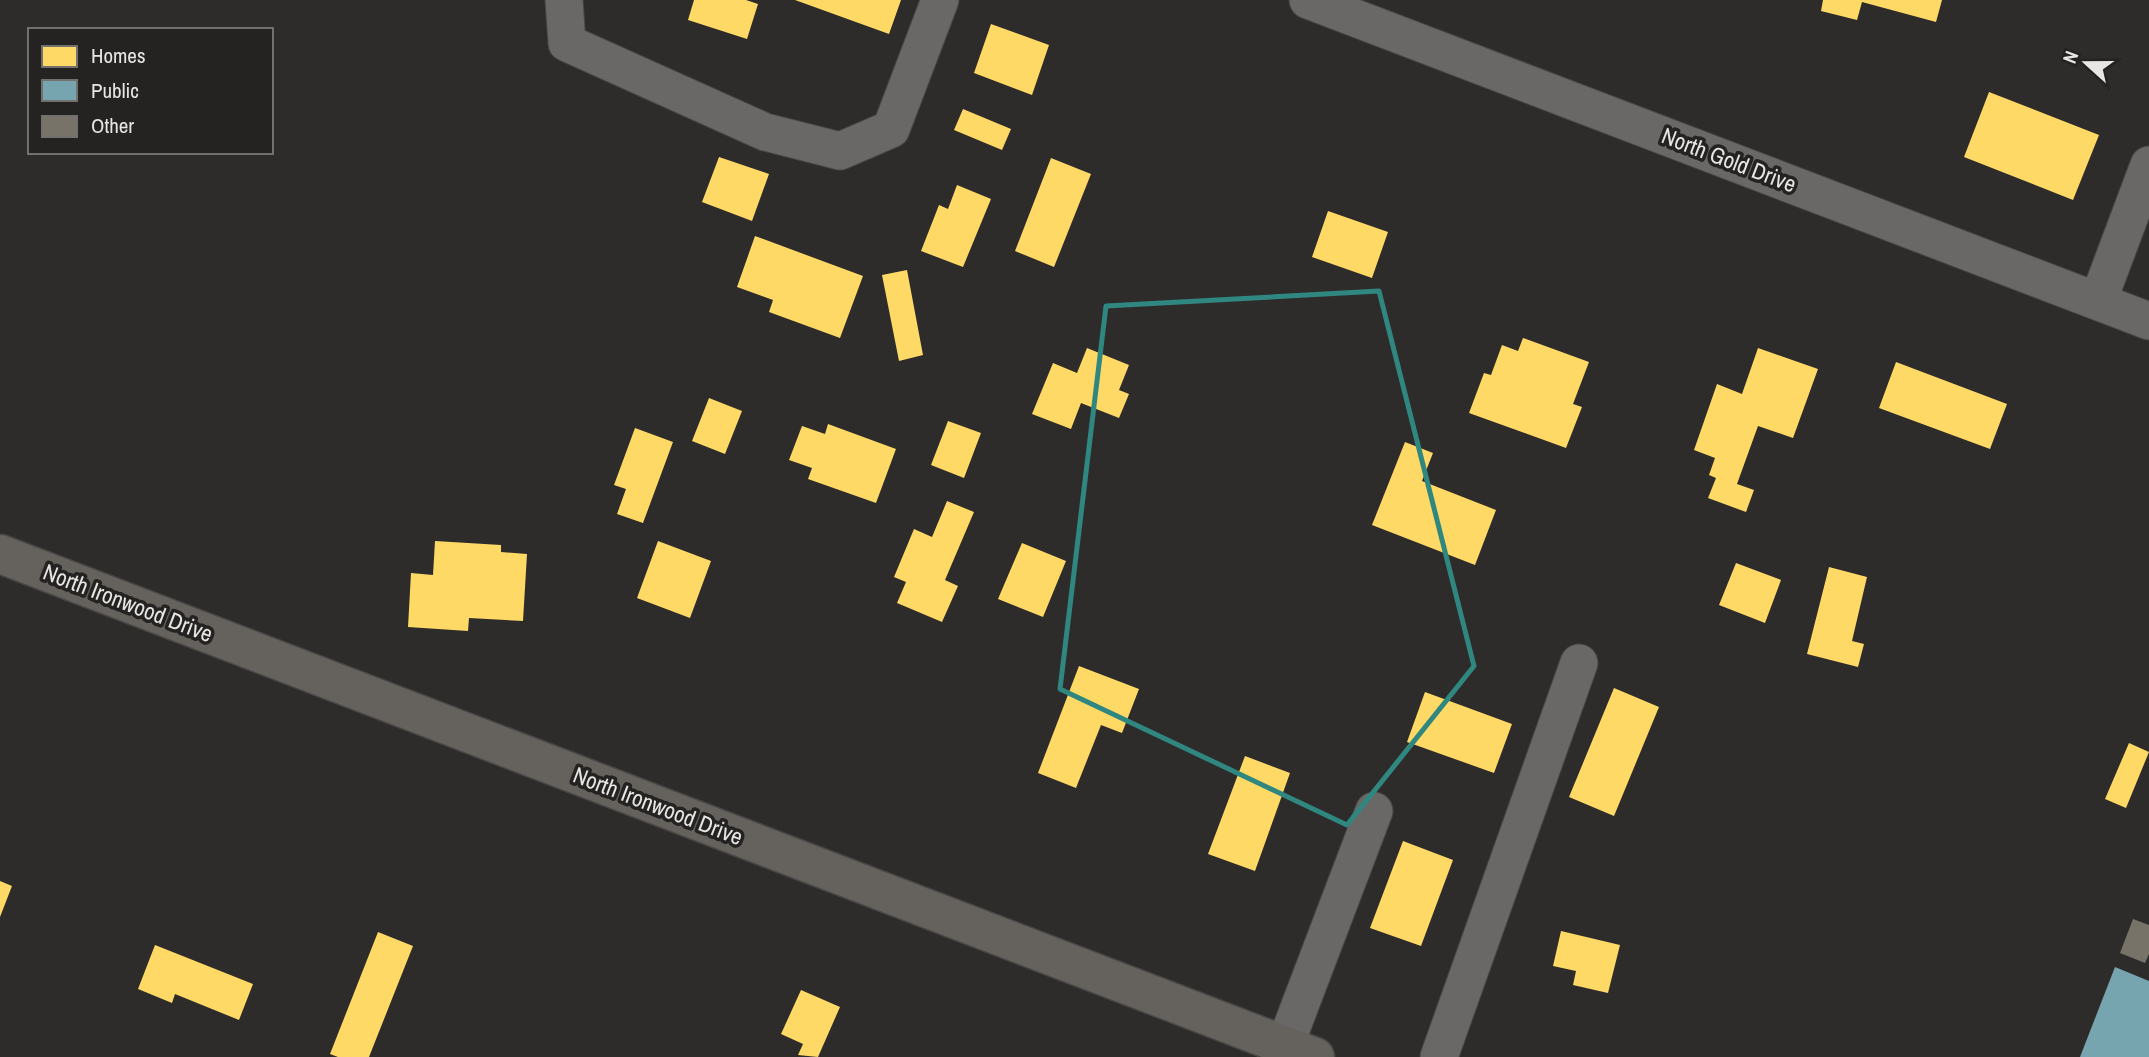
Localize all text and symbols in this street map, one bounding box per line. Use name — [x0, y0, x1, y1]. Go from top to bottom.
legend — [28, 28, 273, 154]
north arrow — [2051, 28, 2121, 98]
text: Homes — [91, 41, 146, 70]
text: N — [2056, 47, 2084, 67]
text: Public — [91, 76, 139, 105]
text: Other — [91, 111, 134, 140]
street label: North Gold Drive — [1658, 120, 1801, 199]
street label: North Ironwood Drive — [39, 556, 217, 649]
street label: North Ironwood Drive — [569, 759, 747, 852]

